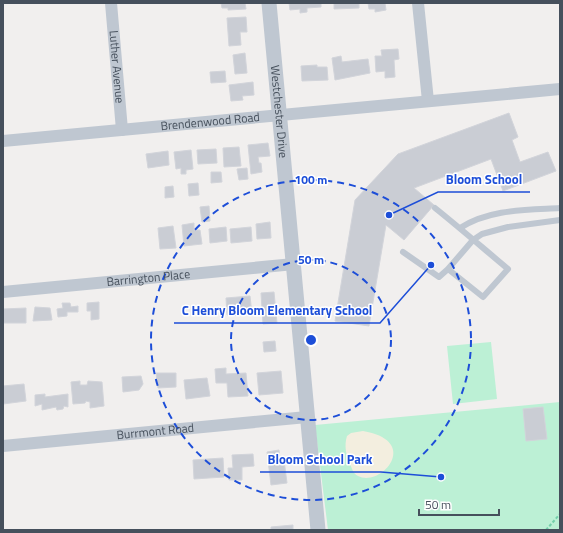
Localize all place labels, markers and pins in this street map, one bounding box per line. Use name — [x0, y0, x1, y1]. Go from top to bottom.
callout: Bloom School — [438, 167, 530, 192]
callout: C Henry Bloom Elementary School — [174, 298, 380, 323]
centre of rings — [304, 333, 318, 347]
callout: Bloom School Park — [260, 447, 381, 472]

